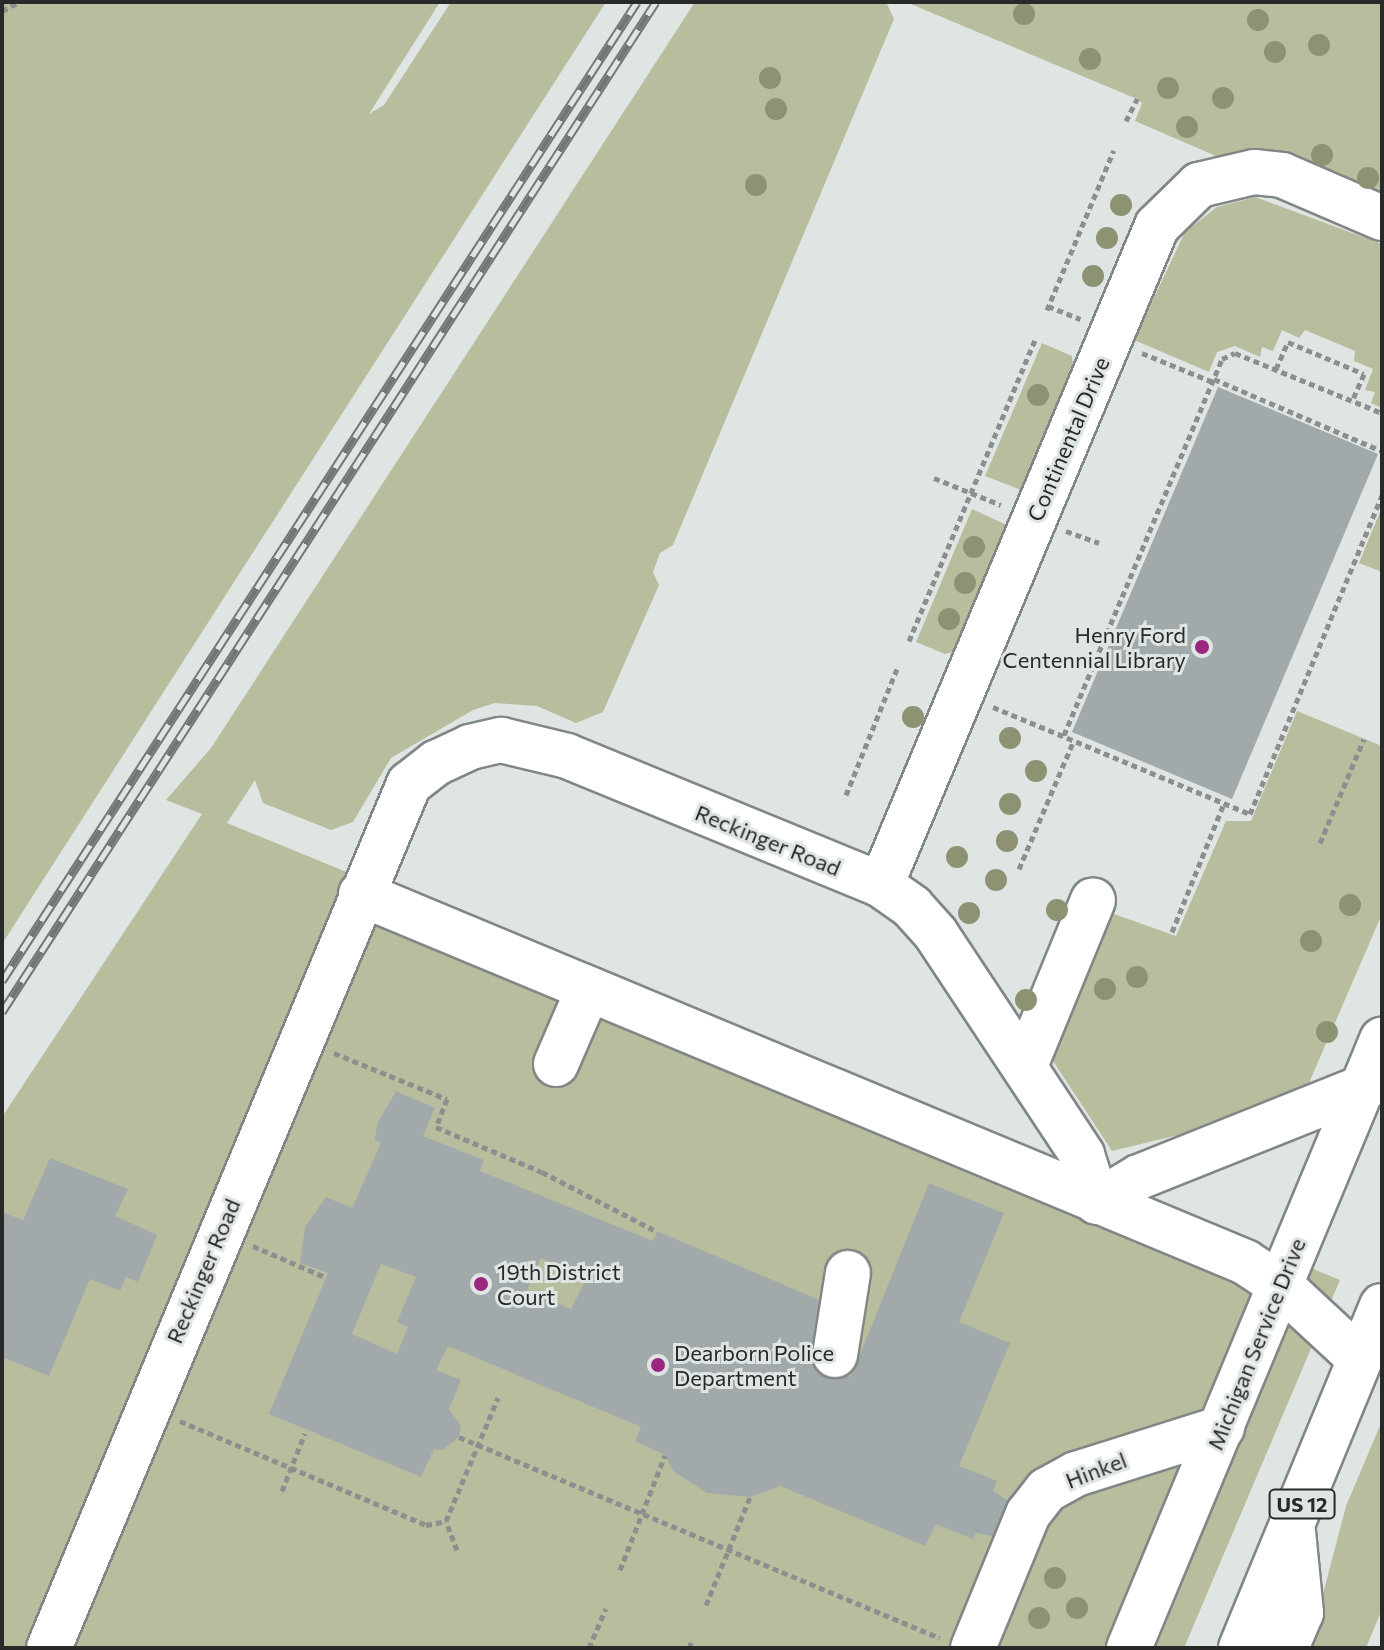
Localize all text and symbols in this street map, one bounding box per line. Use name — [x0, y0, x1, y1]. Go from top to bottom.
street label: Continental Drive — [1022, 353, 1114, 525]
place label: Henry Ford Centennial Library — [1003, 621, 1186, 672]
marker: Henry Ford Centennial Library — [1193, 638, 1211, 656]
street label: Reckinger Road — [691, 799, 845, 881]
street label: Reckinger Road — [161, 1195, 245, 1347]
street label: Michigan Service Drive — [1201, 1234, 1311, 1454]
place label: 19th District Court — [497, 1258, 621, 1310]
marker: 19th District Court — [472, 1275, 490, 1293]
place label: Dearborn Police Department — [674, 1339, 834, 1390]
marker: Dearborn Police Department — [649, 1356, 667, 1374]
street label: Hinkel — [1062, 1446, 1130, 1494]
road number: US 12 — [1268, 1488, 1336, 1520]

